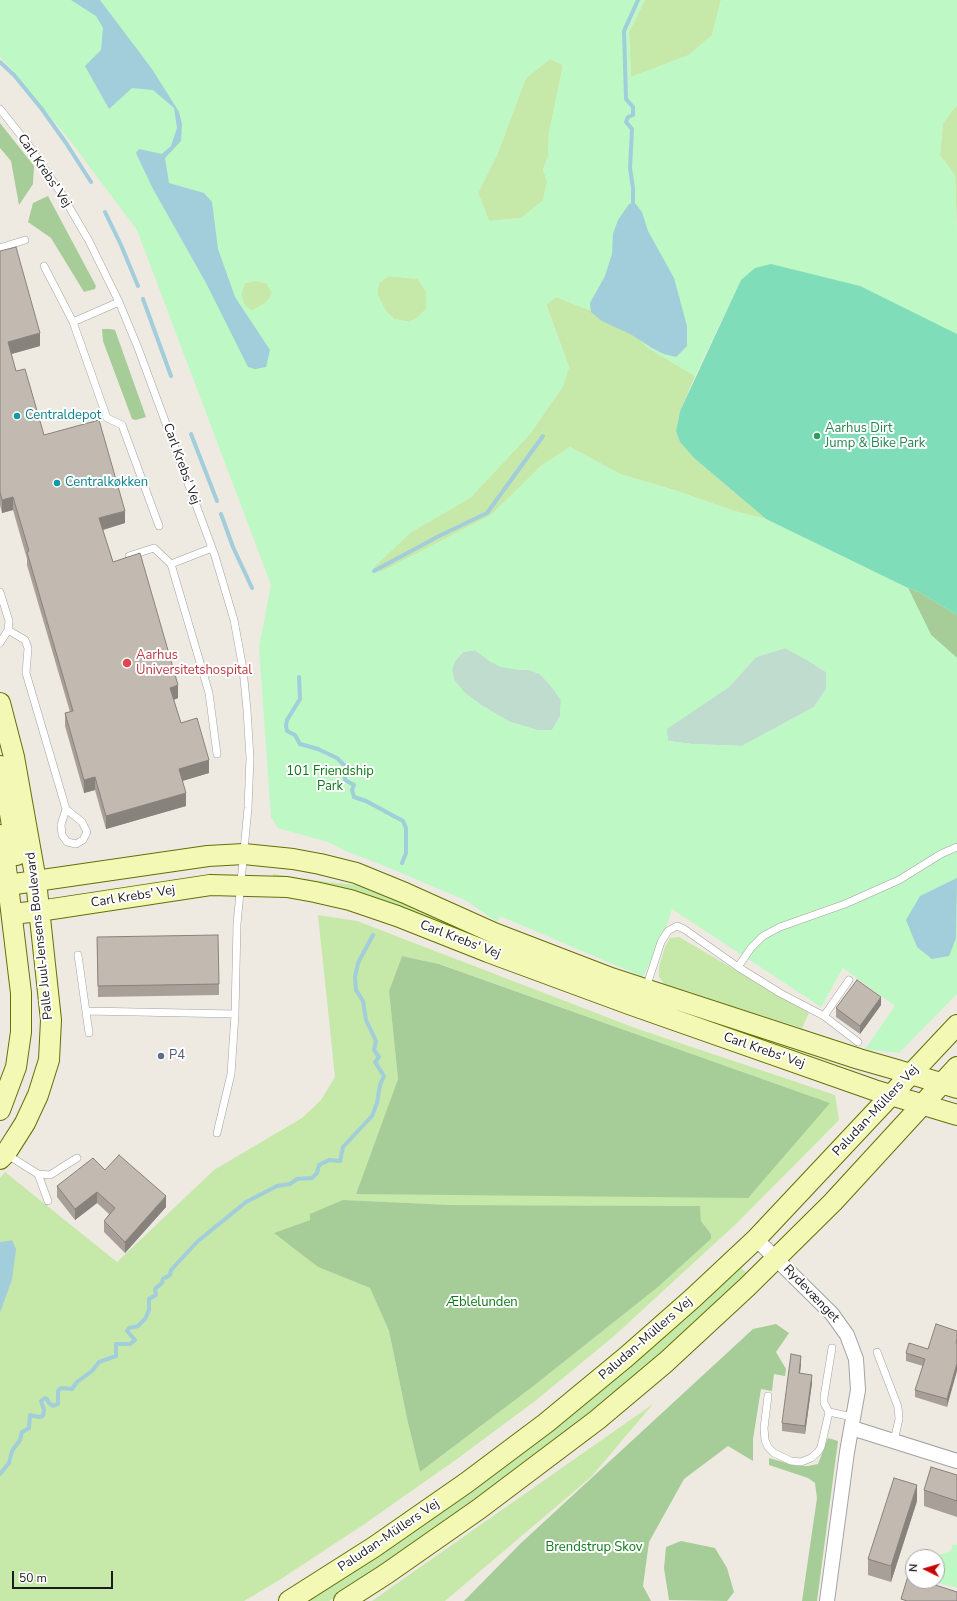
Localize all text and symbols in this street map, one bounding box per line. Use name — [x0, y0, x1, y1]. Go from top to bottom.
street label: Carl Krebs' Vej — [14, 131, 74, 211]
place label: Centraldepot — [25, 408, 101, 424]
marker: Centraldepot — [12, 411, 22, 421]
street label: Carl Krebs' Vej — [159, 421, 203, 507]
place label: Aarhus Dirt Jump & Bike Park — [825, 421, 925, 452]
marker: Aarhus Dirt Jump & Bike Park — [812, 431, 822, 441]
place label: Centralkøkken — [65, 475, 148, 491]
marker: Centralkøkken — [52, 478, 62, 488]
place label: Aarhus Universitetshospital — [136, 648, 252, 679]
marker: Aarhus Universitetshospital — [121, 657, 133, 669]
park label: 101 Friendship Park — [286, 764, 374, 795]
street label: Palle Juul-Jensens Boulevard — [23, 851, 57, 1021]
street label: Carl Krebs' Vej — [90, 883, 176, 911]
street label: Carl Krebs' Vej — [417, 917, 503, 963]
street label: Carl Krebs' Vej — [721, 1030, 807, 1072]
place label: P4 — [169, 1048, 185, 1064]
marker: P4 — [156, 1051, 166, 1061]
street label: Paludan-Müllers Vej — [830, 1062, 922, 1160]
street label: Rydevænget — [780, 1262, 842, 1326]
street label: Paludan-Müllers Vej — [596, 1294, 696, 1384]
park label: Æblelunden — [446, 1295, 518, 1311]
street label: Paludan-Müllers Vej — [335, 1496, 443, 1576]
park label: Brendstrup Skov — [545, 1540, 643, 1556]
north arrow — [905, 1549, 945, 1589]
scale bar — [14, 1563, 115, 1589]
text: N — [906, 1563, 921, 1573]
text: 50 m — [19, 1570, 47, 1586]

